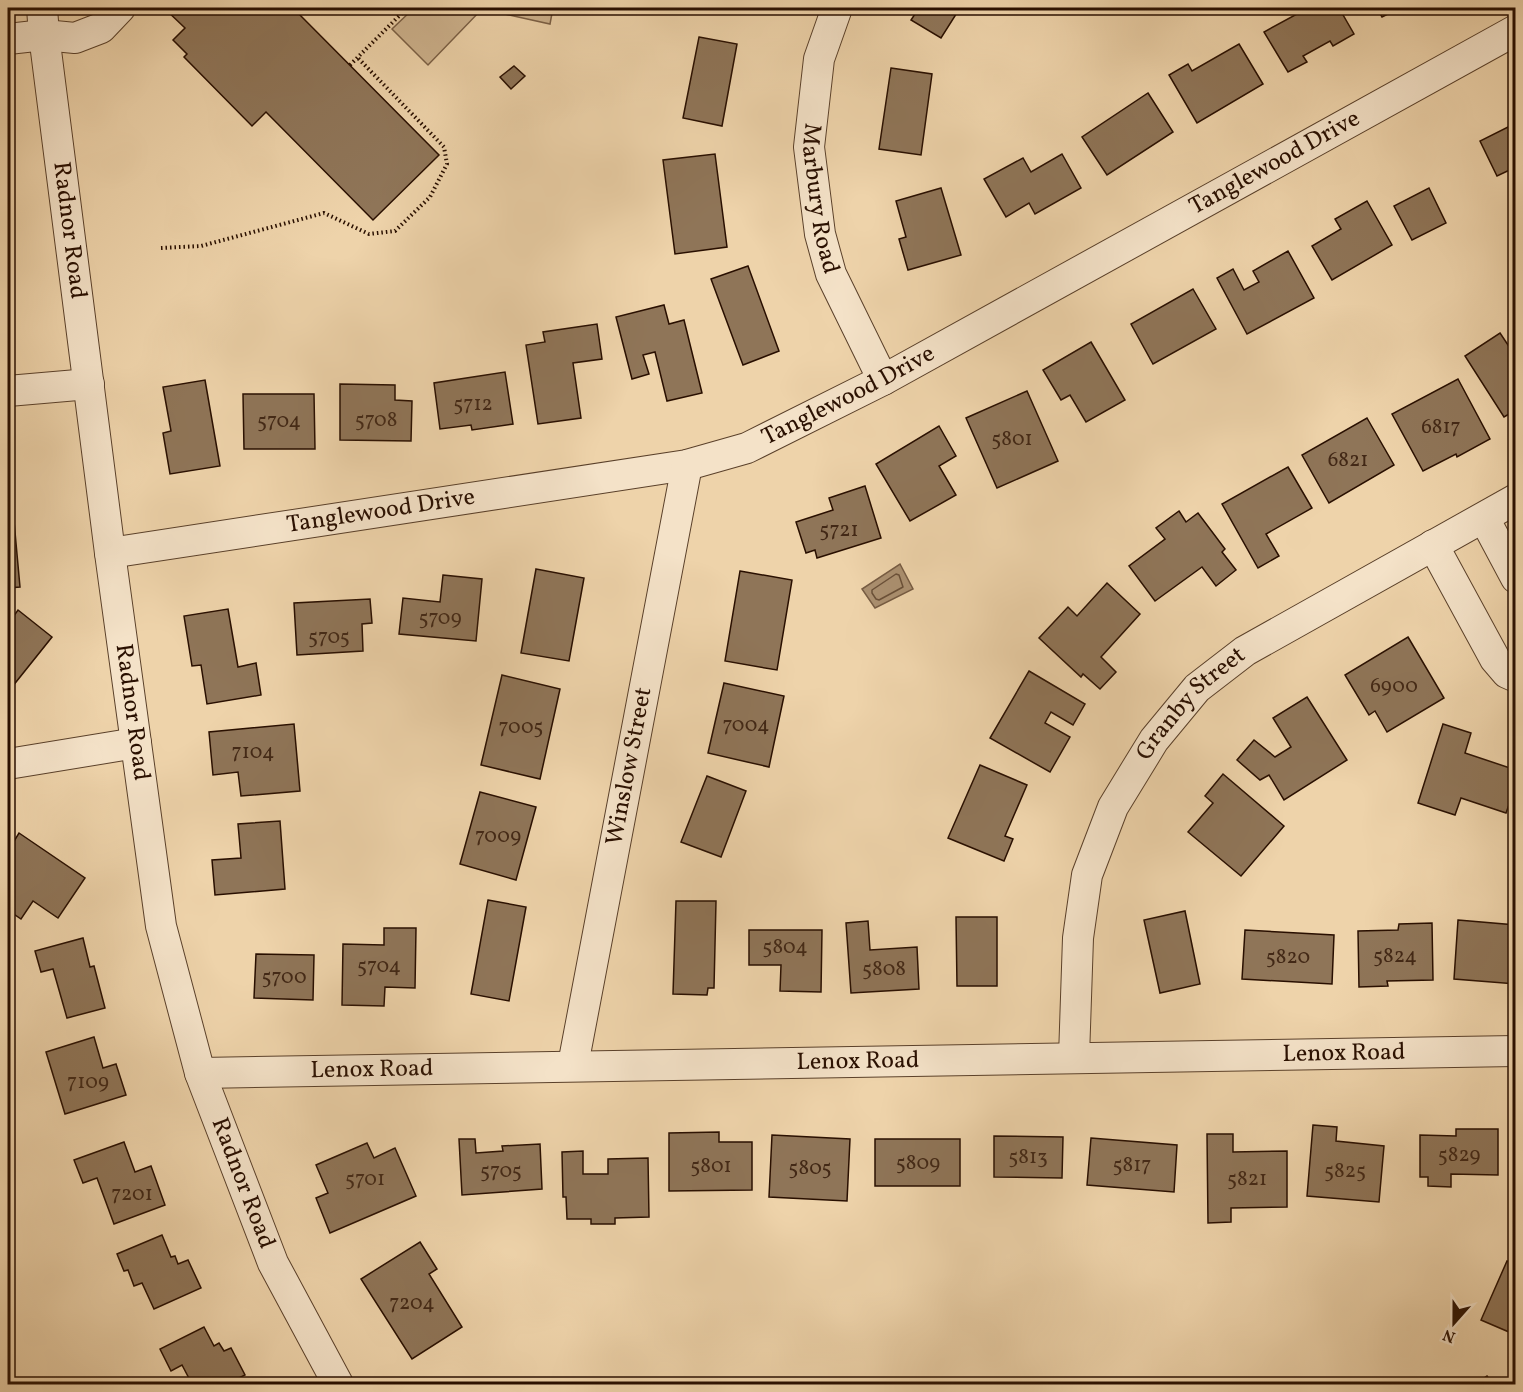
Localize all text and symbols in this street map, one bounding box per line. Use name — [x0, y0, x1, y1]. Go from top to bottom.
street label: Tanglewood Drive — [1183, 102, 1367, 224]
street label: Marbury Road — [792, 121, 847, 278]
street label: Radnor Road — [43, 160, 94, 301]
street label: Tanglewood Drive — [756, 337, 941, 455]
house number: 5712 — [453, 390, 493, 419]
house number: 5708 — [355, 406, 397, 435]
house number: 5704 — [257, 407, 301, 436]
house number: 6817 — [1421, 413, 1461, 442]
house number: 5801 — [991, 425, 1033, 454]
house number: 6821 — [1328, 446, 1368, 475]
street label: Tanglewood Drive — [284, 481, 478, 543]
house number: 5721 — [819, 516, 859, 545]
house number: 5709 — [418, 604, 462, 633]
house number: 5705 — [308, 623, 350, 652]
street label: Granby Street — [1128, 639, 1253, 767]
street label: Radnor Road — [106, 642, 158, 783]
house number: 6900 — [1370, 672, 1418, 701]
street label: Winslow Street — [598, 684, 661, 848]
house number: 7004 — [722, 711, 770, 740]
house number: 7005 — [499, 713, 543, 742]
house number: 7104 — [232, 738, 274, 767]
house number: 7009 — [475, 822, 521, 851]
house number: 5804 — [762, 933, 808, 962]
house number: 5824 — [1373, 942, 1417, 971]
house number: 5820 — [1266, 943, 1310, 972]
house number: 5704 — [357, 952, 401, 981]
house number: 5808 — [862, 955, 906, 984]
house number: 5700 — [261, 963, 307, 992]
street label: Lenox Road — [1282, 1036, 1406, 1072]
street label: Lenox Road — [796, 1044, 920, 1080]
street label: Lenox Road — [310, 1052, 434, 1088]
house number: 7109 — [67, 1068, 109, 1097]
street label: Radnor Road — [202, 1113, 283, 1254]
house number: 5829 — [1438, 1141, 1480, 1170]
house number: 5813 — [1008, 1143, 1048, 1172]
house number: 5809 — [896, 1149, 940, 1178]
house number: 5817 — [1112, 1151, 1152, 1180]
house number: 5801 — [690, 1152, 732, 1181]
house number: 5805 — [788, 1154, 832, 1183]
house number: 5705 — [480, 1157, 522, 1186]
house number: 5825 — [1324, 1157, 1366, 1186]
house number: 5701 — [345, 1165, 385, 1194]
house number: 5821 — [1227, 1165, 1267, 1194]
house number: 7201 — [111, 1180, 153, 1209]
house number: 7204 — [389, 1289, 435, 1318]
north arrow — [1424, 1293, 1484, 1353]
text: N — [1440, 1323, 1459, 1347]

